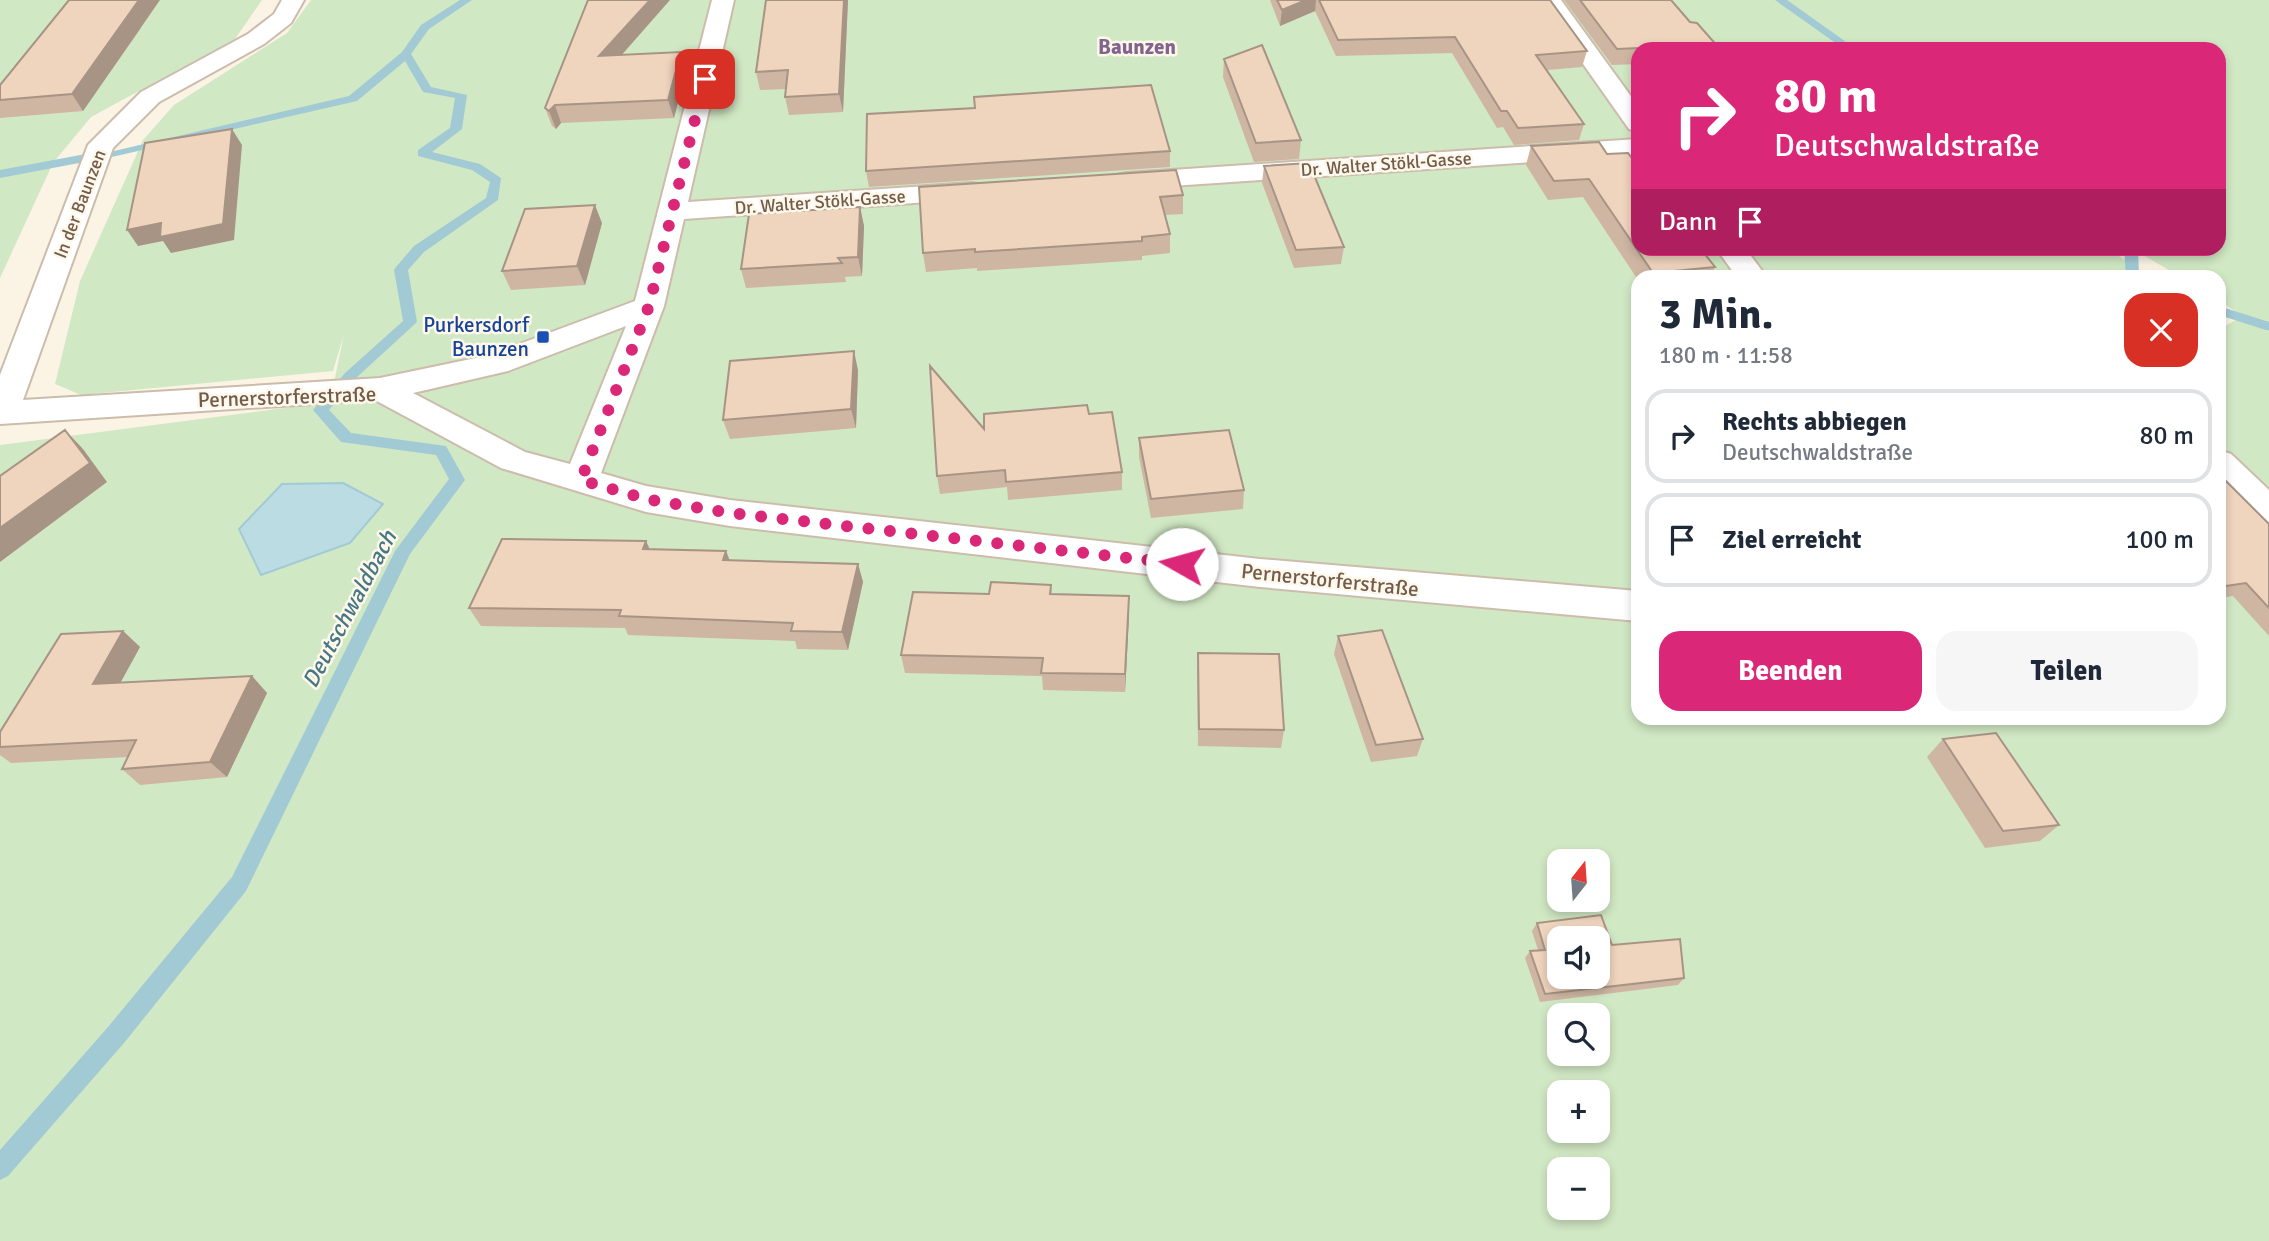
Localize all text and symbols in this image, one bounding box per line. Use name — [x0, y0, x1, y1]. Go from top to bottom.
district label: Baunzen — [1098, 34, 1176, 60]
pin — [675, 49, 735, 109]
icon: arrive — [686, 60, 724, 98]
text: 80 m — [1774, 66, 1877, 126]
icon: right — [1659, 70, 1750, 161]
text: Deutschwaldstraße — [1774, 126, 2040, 165]
street label: In der Baunzen — [49, 147, 111, 261]
street label: Dr. Walter Stökl-Gasse — [1300, 147, 1472, 181]
street label: Dr. Walter Stökl-Gasse — [734, 185, 906, 219]
icon: arrive — [1731, 203, 1769, 241]
text: Dann — [1659, 206, 1717, 238]
text: 3 Min. — [1659, 289, 1773, 340]
button: close — [2124, 293, 2198, 367]
place label: Purkersdorf Baunzen — [423, 312, 530, 362]
marker: Purkersdorf Baunzen — [535, 329, 551, 345]
text: 180 m · 11:58 — [1659, 341, 1793, 370]
street label: Pernerstorferstraße — [197, 381, 377, 413]
text: Rechts abbiegen — [1722, 406, 1907, 438]
icon: right — [1663, 417, 1701, 455]
text: 80 m — [2139, 420, 2194, 452]
text: Deutschwaldstraße — [1722, 438, 1913, 467]
icon: arrive — [1663, 521, 1701, 559]
water label: Deutschwaldbach — [296, 524, 404, 693]
text: Ziel erreicht — [1722, 524, 1862, 556]
text: 100 m — [2125, 524, 2194, 556]
position arrow — [1145, 527, 1219, 601]
street label: Pernerstorferstraße — [1240, 558, 1420, 602]
button: Beenden — [1659, 631, 1922, 711]
button: Teilen — [1936, 631, 2198, 711]
north arrow — [1547, 849, 1610, 912]
map controls — [1547, 849, 1610, 1220]
button: sound — [1547, 926, 1610, 989]
button: search — [1547, 1003, 1610, 1066]
button: + — [1547, 1080, 1610, 1143]
button: − — [1547, 1157, 1610, 1220]

